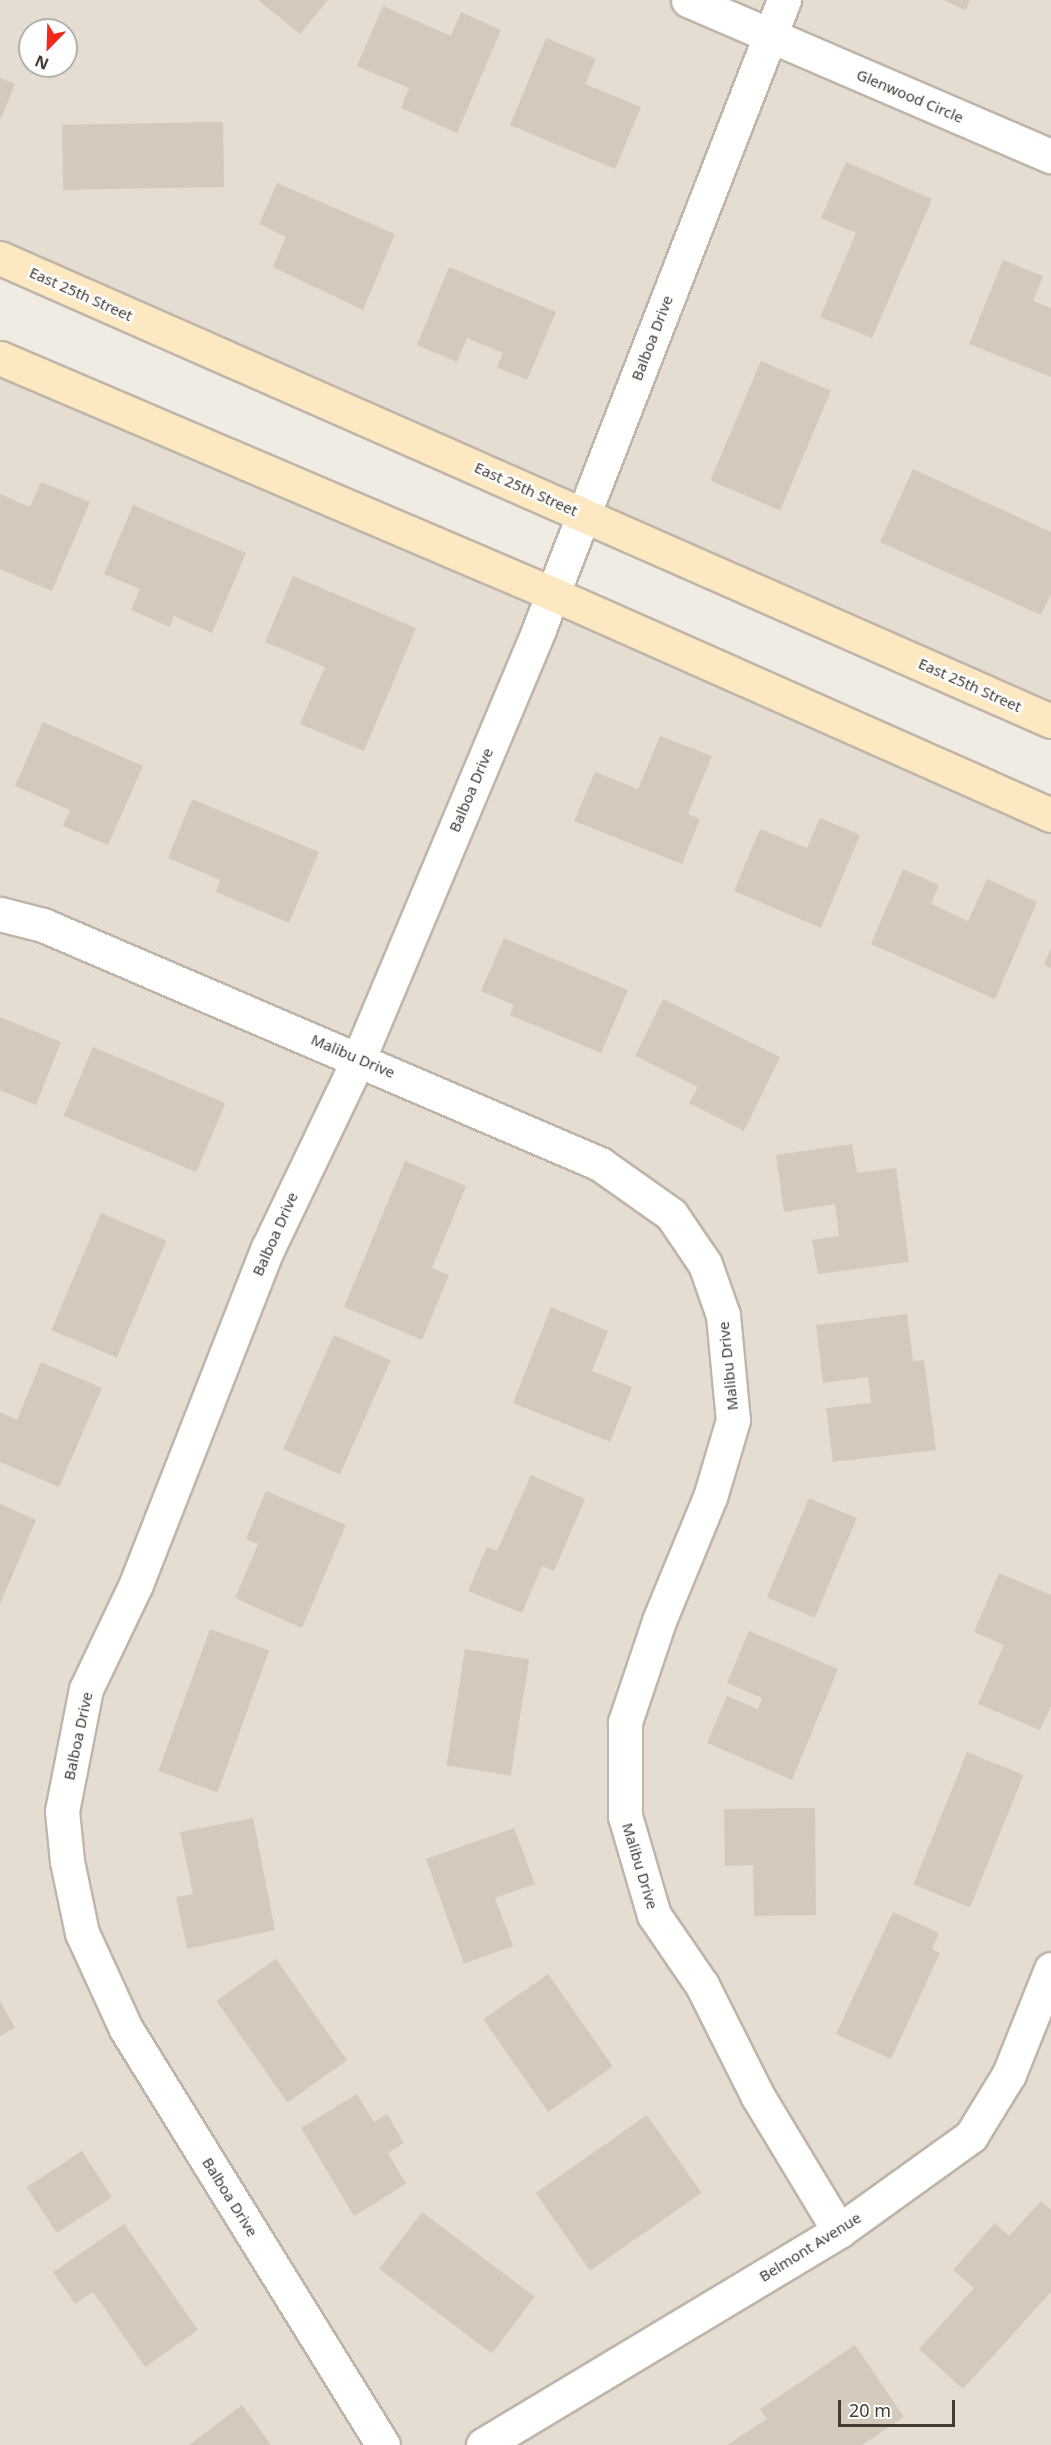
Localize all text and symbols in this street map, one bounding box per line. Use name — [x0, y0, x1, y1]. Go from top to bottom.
north arrow — [18, 18, 78, 78]
text: N — [31, 50, 52, 75]
street label: Glenwood Circle — [854, 65, 966, 127]
street label: East 25th Street — [27, 263, 135, 325]
street label: Balboa Drive — [628, 293, 676, 383]
street label: East 25th Street — [472, 458, 580, 520]
street label: East 25th Street — [916, 654, 1024, 716]
street label: Balboa Drive — [445, 745, 497, 835]
street label: Malibu Drive — [308, 1030, 398, 1082]
street label: Balboa Drive — [249, 1189, 301, 1279]
street label: Malibu Drive — [714, 1321, 742, 1411]
street label: Balboa Drive — [60, 1690, 96, 1782]
street label: Malibu Drive — [618, 1821, 662, 1911]
street label: Balboa Drive — [199, 2154, 261, 2240]
street label: Belmont Avenue — [756, 2209, 864, 2285]
scale bar — [841, 2388, 958, 2426]
text: 20 m — [849, 2398, 891, 2422]

